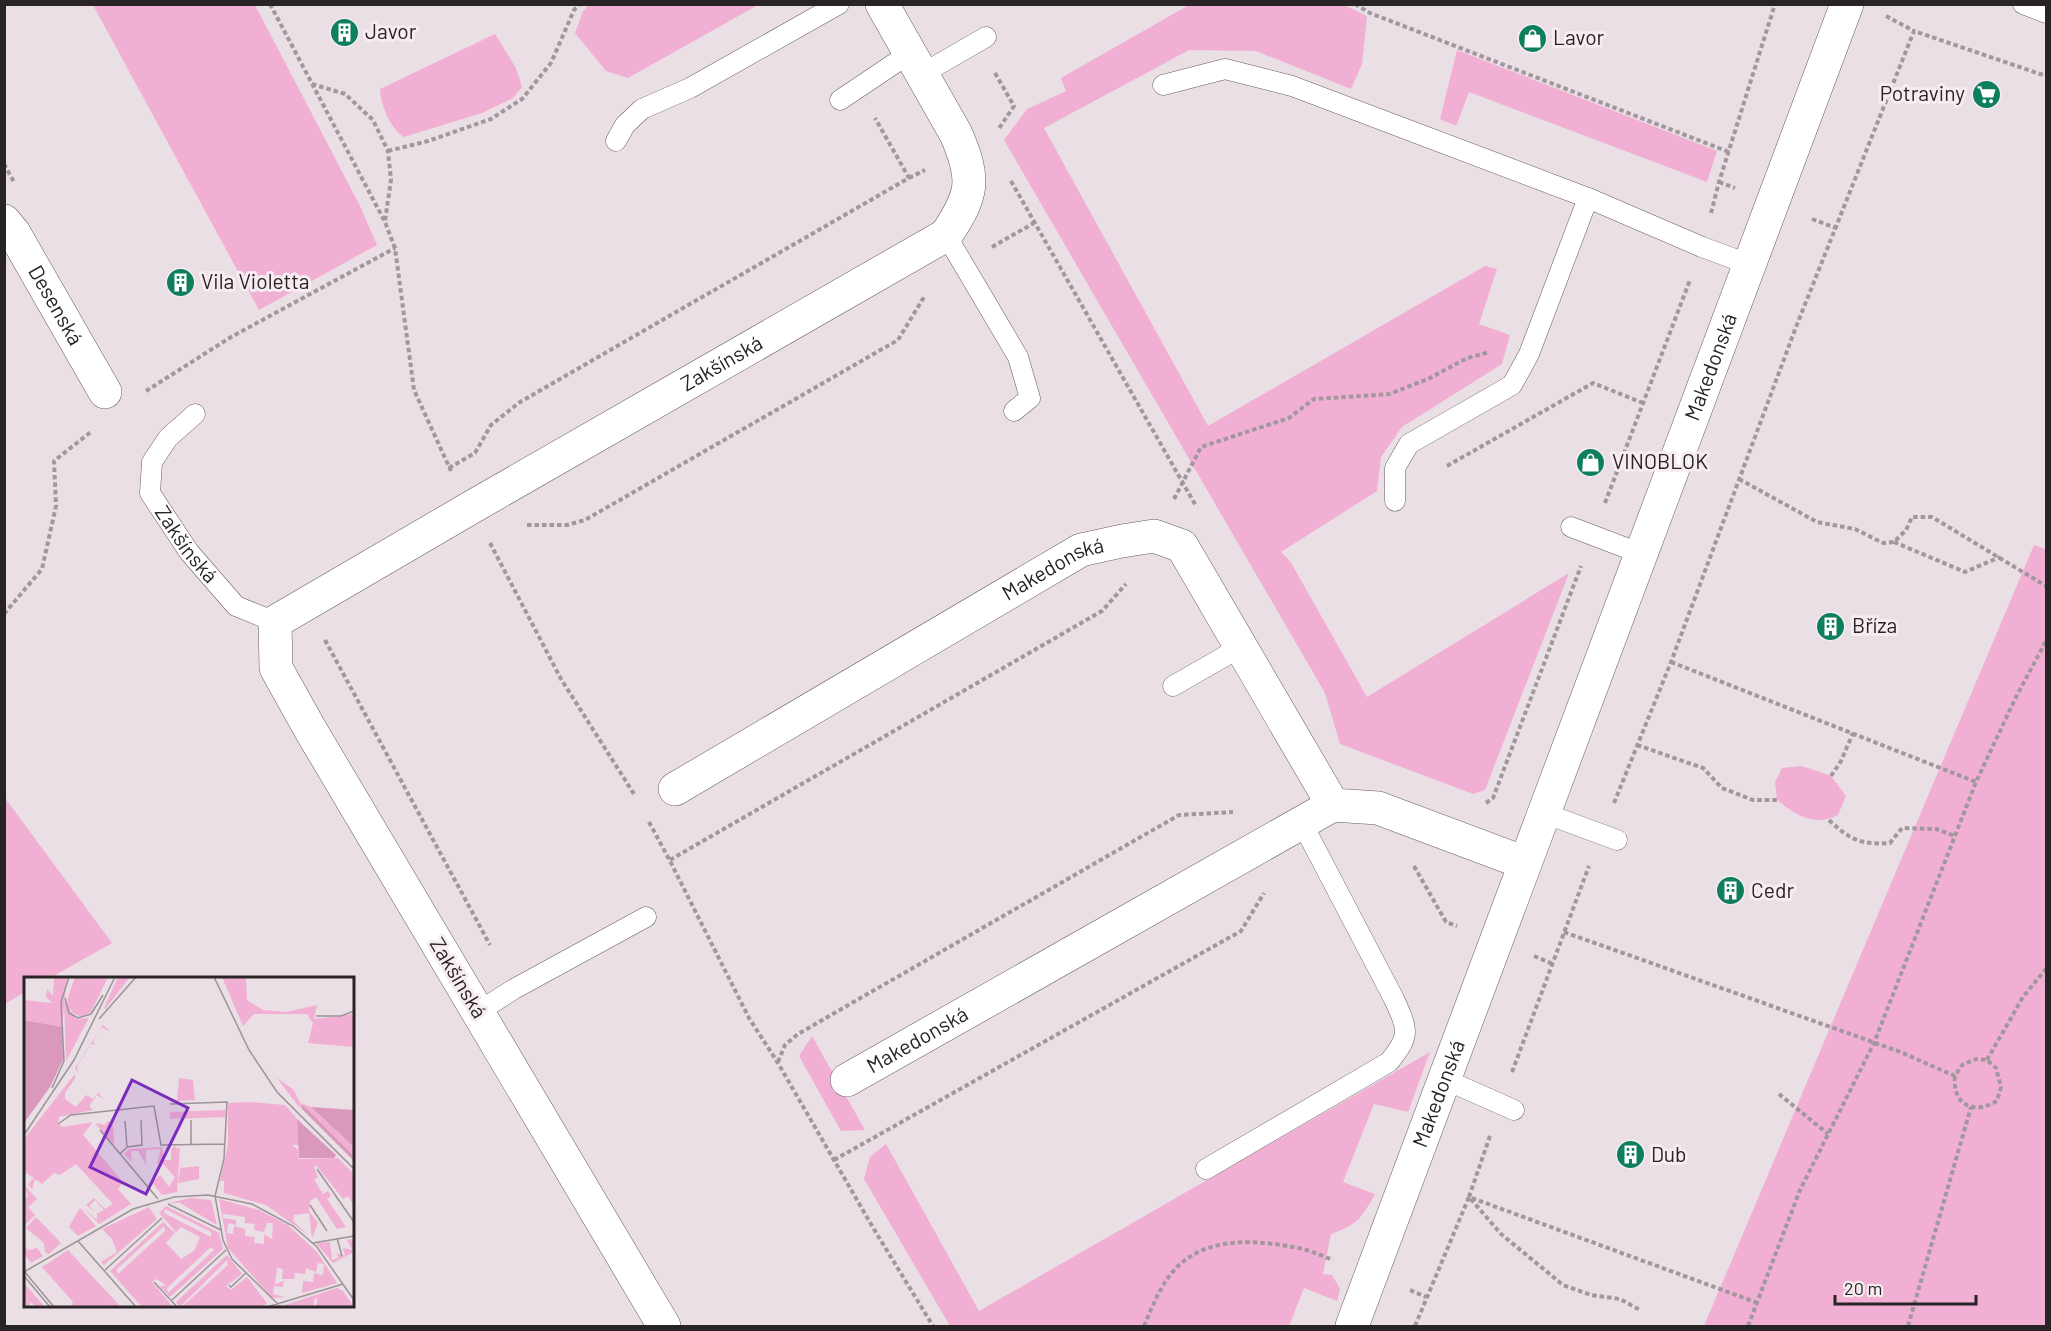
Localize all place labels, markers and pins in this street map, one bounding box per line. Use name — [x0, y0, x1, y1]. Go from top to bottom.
building icon: Javor — [328, 16, 360, 48]
place label: Javor — [365, 18, 417, 43]
shop icon: Lavor — [1516, 22, 1548, 54]
place label: Lavor — [1553, 24, 1605, 49]
supermarket icon: Potraviny — [1970, 78, 2002, 110]
place label: Potraviny — [1880, 80, 1965, 105]
building icon: Vila Violetta — [164, 266, 196, 298]
place label: Vila Violetta — [201, 268, 310, 293]
shop icon: VINOBLOK — [1575, 446, 1607, 478]
place label: VINOBLOK — [1612, 448, 1708, 473]
building icon: Bříza — [1815, 610, 1847, 642]
place label: Bříza — [1852, 612, 1897, 637]
building icon: Cedr — [1714, 875, 1746, 907]
place label: Cedr — [1751, 877, 1794, 902]
building icon: Dub — [1614, 1139, 1646, 1171]
place label: Dub — [1651, 1141, 1686, 1166]

